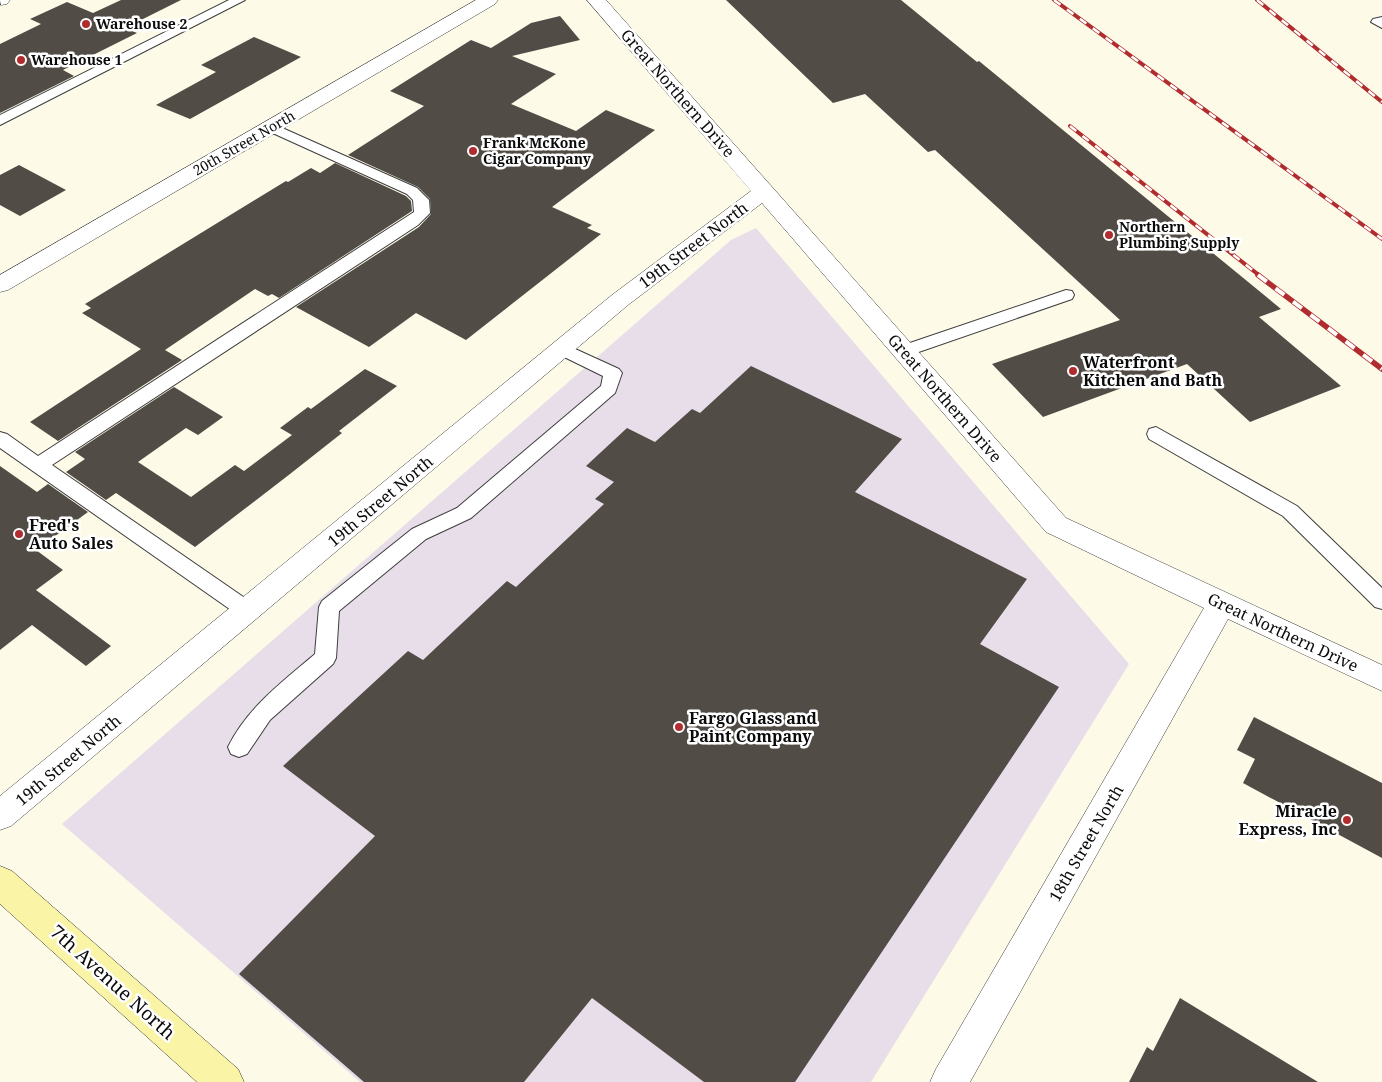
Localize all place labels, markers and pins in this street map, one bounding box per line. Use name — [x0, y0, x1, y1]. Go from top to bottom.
place label: Warehouse 2 — [96, 14, 187, 33]
marker: Warehouse 2 — [80, 18, 92, 30]
place label: Warehouse 1 — [31, 50, 122, 69]
marker: Warehouse 1 — [15, 54, 27, 66]
place label: Frank McKone Cigar Company — [483, 133, 592, 168]
marker: Frank McKone Cigar Company — [467, 145, 479, 157]
place label: Northern Plumbing Supply — [1119, 217, 1240, 252]
marker: Northern Plumbing Supply — [1103, 229, 1115, 241]
place label: Waterfront Kitchen and Bath — [1083, 351, 1223, 391]
marker: Waterfront Kitchen and Bath — [1067, 365, 1079, 377]
place label: Fred's Auto Sales — [29, 514, 114, 554]
marker: Fred's Auto Sales — [13, 528, 25, 540]
place label: Fargo Glass and Paint Company — [689, 707, 818, 747]
marker: Fargo Glass and Paint Company — [673, 721, 685, 733]
place label: Miracle Express, Inc — [1239, 800, 1337, 840]
marker: Miracle Express, Inc — [1341, 814, 1353, 826]

